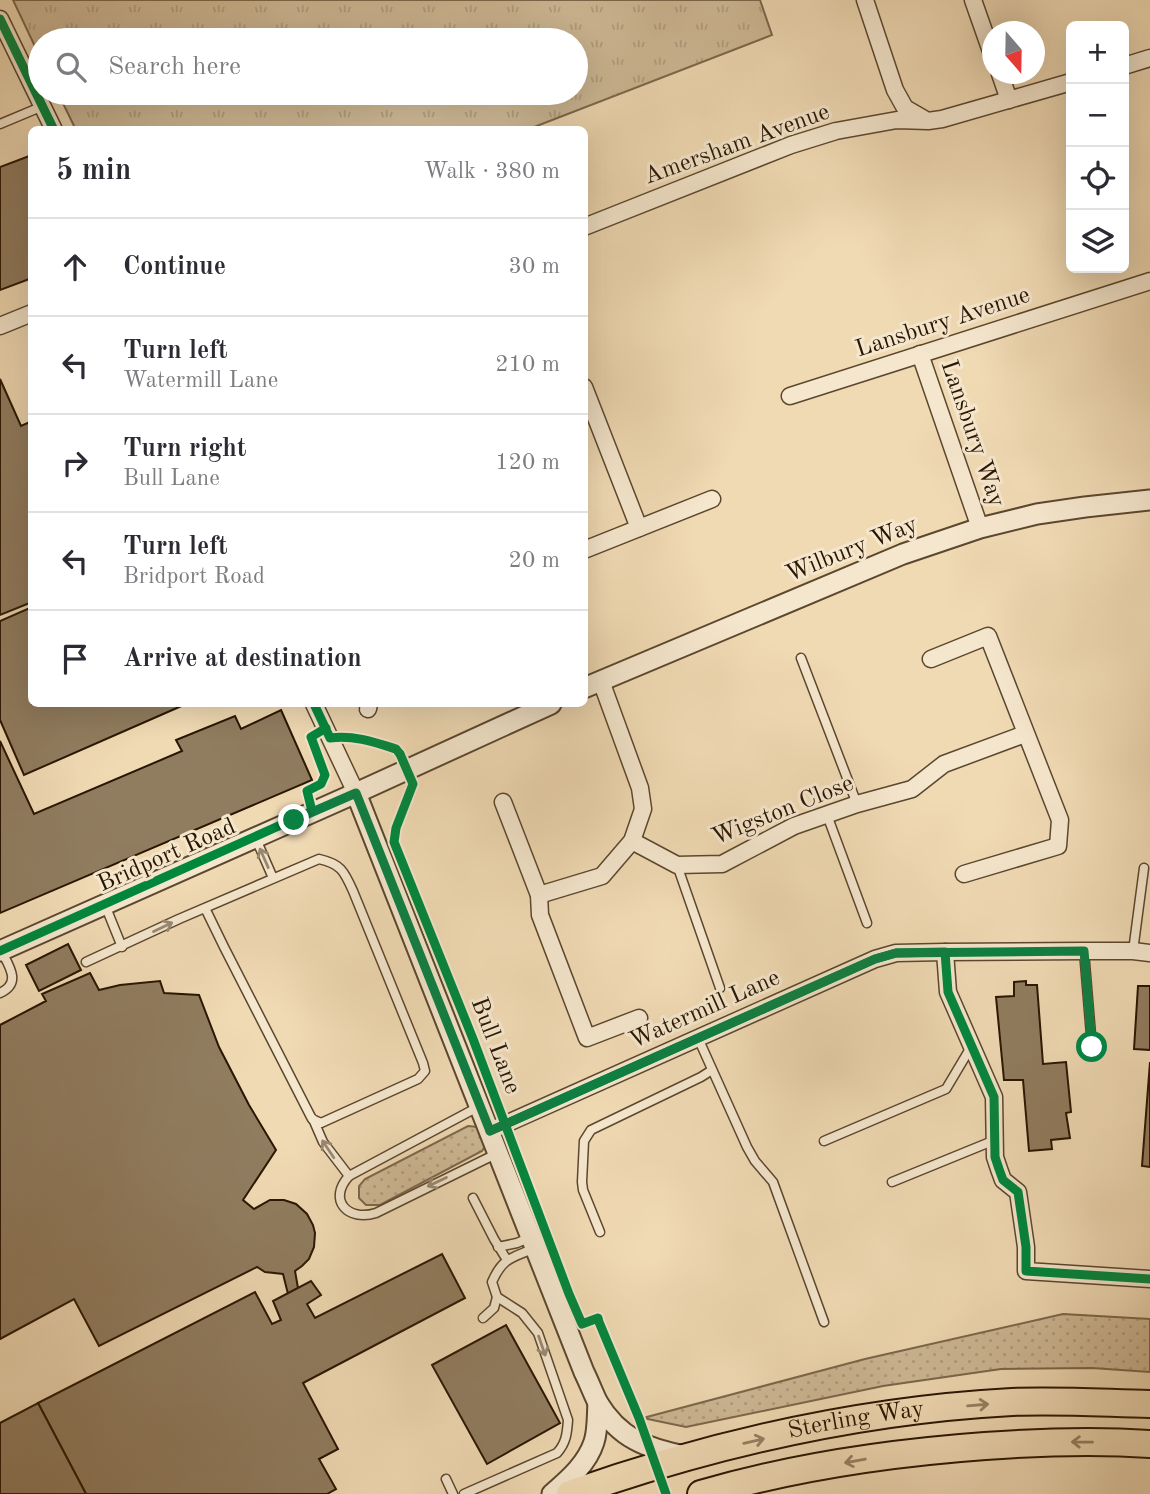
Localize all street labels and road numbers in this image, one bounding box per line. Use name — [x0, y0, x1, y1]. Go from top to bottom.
street label: Amersham Avenue — [641, 100, 833, 190]
street label: Lansbury Avenue — [853, 283, 1033, 363]
street label: Lansbury Way — [936, 357, 1008, 511]
street label: Wilbury Way — [783, 513, 922, 587]
street label: Wigston Close — [709, 772, 857, 850]
street label: Bridport Road — [94, 815, 240, 897]
street label: Watermill Lane — [626, 966, 784, 1054]
street label: Bull Lane — [466, 995, 524, 1097]
street label: Sterling Way — [786, 1398, 926, 1444]

